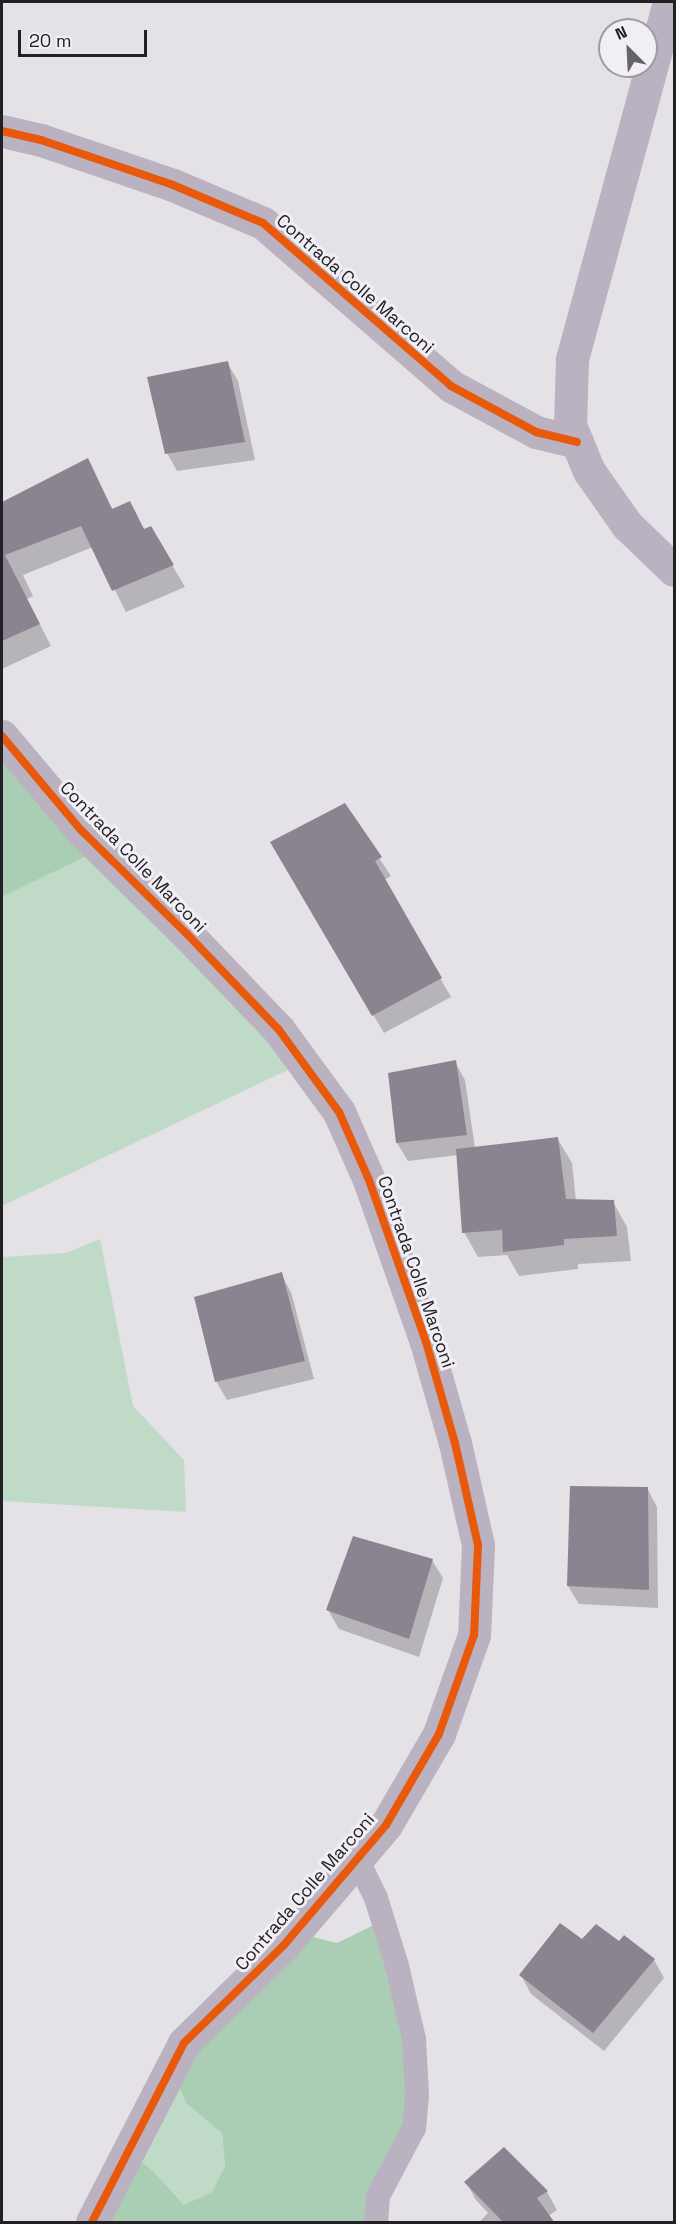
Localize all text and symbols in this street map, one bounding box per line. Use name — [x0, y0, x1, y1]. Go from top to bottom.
scale bar — [21, 18, 150, 56]
north arrow — [598, 18, 658, 78]
text: N — [612, 21, 630, 45]
text: 20 m — [29, 29, 72, 52]
street label: Contrada Colle Marconi — [272, 210, 438, 358]
street label: Contrada Colle Marconi — [55, 777, 211, 937]
street label: Contrada Colle Marconi — [373, 1173, 459, 1371]
street label: Contrada Colle Marconi — [231, 1809, 379, 1975]

